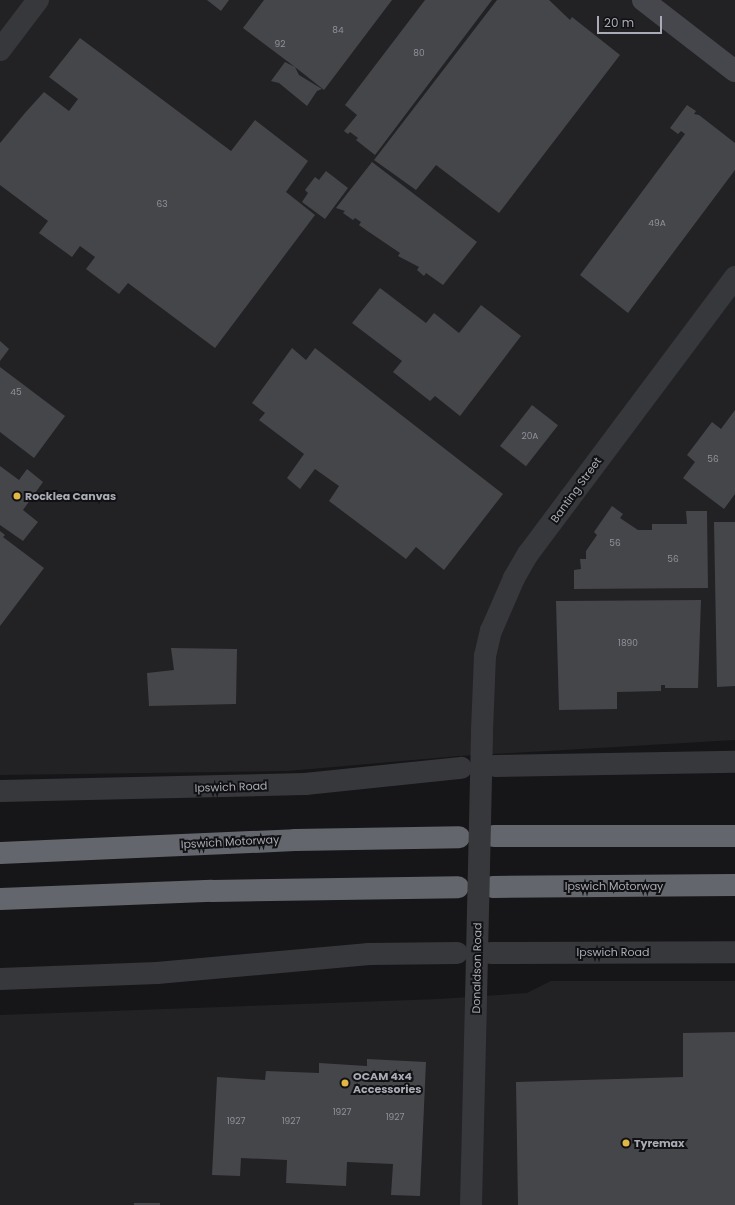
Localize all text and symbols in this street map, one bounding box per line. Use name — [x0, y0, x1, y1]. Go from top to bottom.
scale bar — [599, 8, 664, 34]
text: 20 m — [604, 14, 634, 31]
house number: 84 — [332, 25, 344, 35]
house number: 92 — [275, 39, 285, 49]
house number: 80 — [413, 48, 425, 58]
house number: 63 — [156, 199, 168, 209]
house number: 49A — [648, 218, 666, 228]
house number: 45 — [10, 387, 22, 397]
house number: 20A — [522, 431, 538, 441]
house number: 56 — [707, 454, 719, 464]
street label: Banting Street — [548, 455, 604, 525]
place label: Rocklea Canvas — [25, 489, 116, 503]
marker: Rocklea Canvas — [12, 491, 22, 501]
house number: 56 — [609, 538, 621, 548]
house number: 56 — [667, 554, 679, 564]
house number: 1890 — [618, 638, 638, 648]
street label: Ipswich Road — [194, 779, 268, 795]
street label: Ipswich Motorway — [180, 833, 280, 851]
street label: Ipswich Motorway — [565, 879, 663, 893]
street label: Donaldson Road — [470, 922, 484, 1014]
street label: Ipswich Road — [577, 945, 649, 959]
place label: OCAM 4x4 Accessories — [353, 1070, 421, 1096]
marker: OCAM 4x4 Accessories — [340, 1078, 350, 1088]
house number: 1927 — [333, 1107, 351, 1117]
house number: 1927 — [386, 1112, 404, 1122]
house number: 1927 — [227, 1116, 245, 1126]
house number: 1927 — [282, 1116, 300, 1126]
place label: Tyremax — [634, 1136, 685, 1150]
marker: Tyremax — [621, 1138, 631, 1148]

